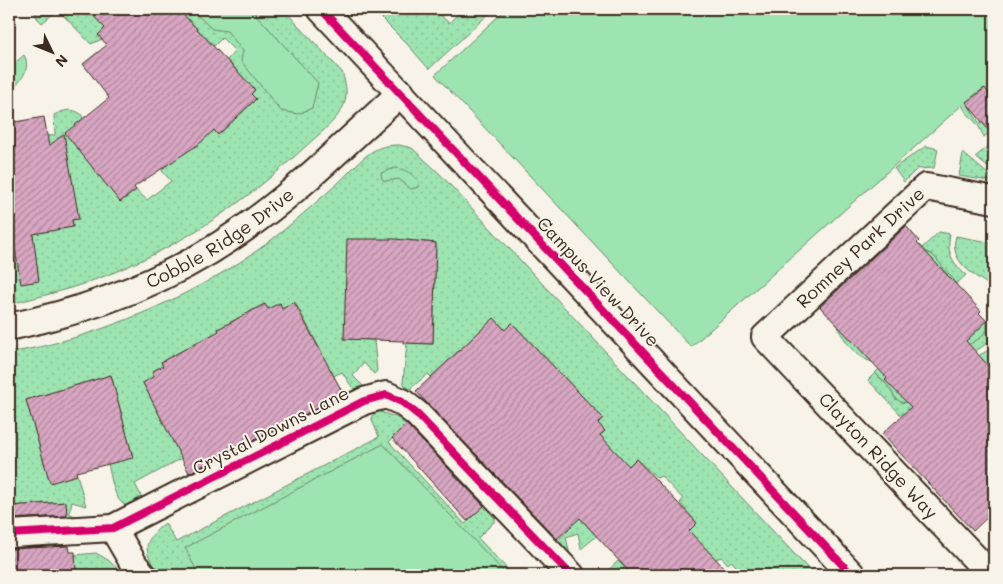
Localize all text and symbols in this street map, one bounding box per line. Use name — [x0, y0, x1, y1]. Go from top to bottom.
north arrow — [28, 28, 78, 78]
text: N — [51, 51, 72, 72]
street label: Romney Park Drive — [791, 181, 929, 313]
street label: Cobble Ridge Drive — [142, 182, 299, 293]
street label: Campus View Drive — [532, 211, 665, 351]
street label: Crystal Downs Lane — [188, 380, 353, 480]
street label: Clayton Ridge Way — [814, 387, 944, 524]

